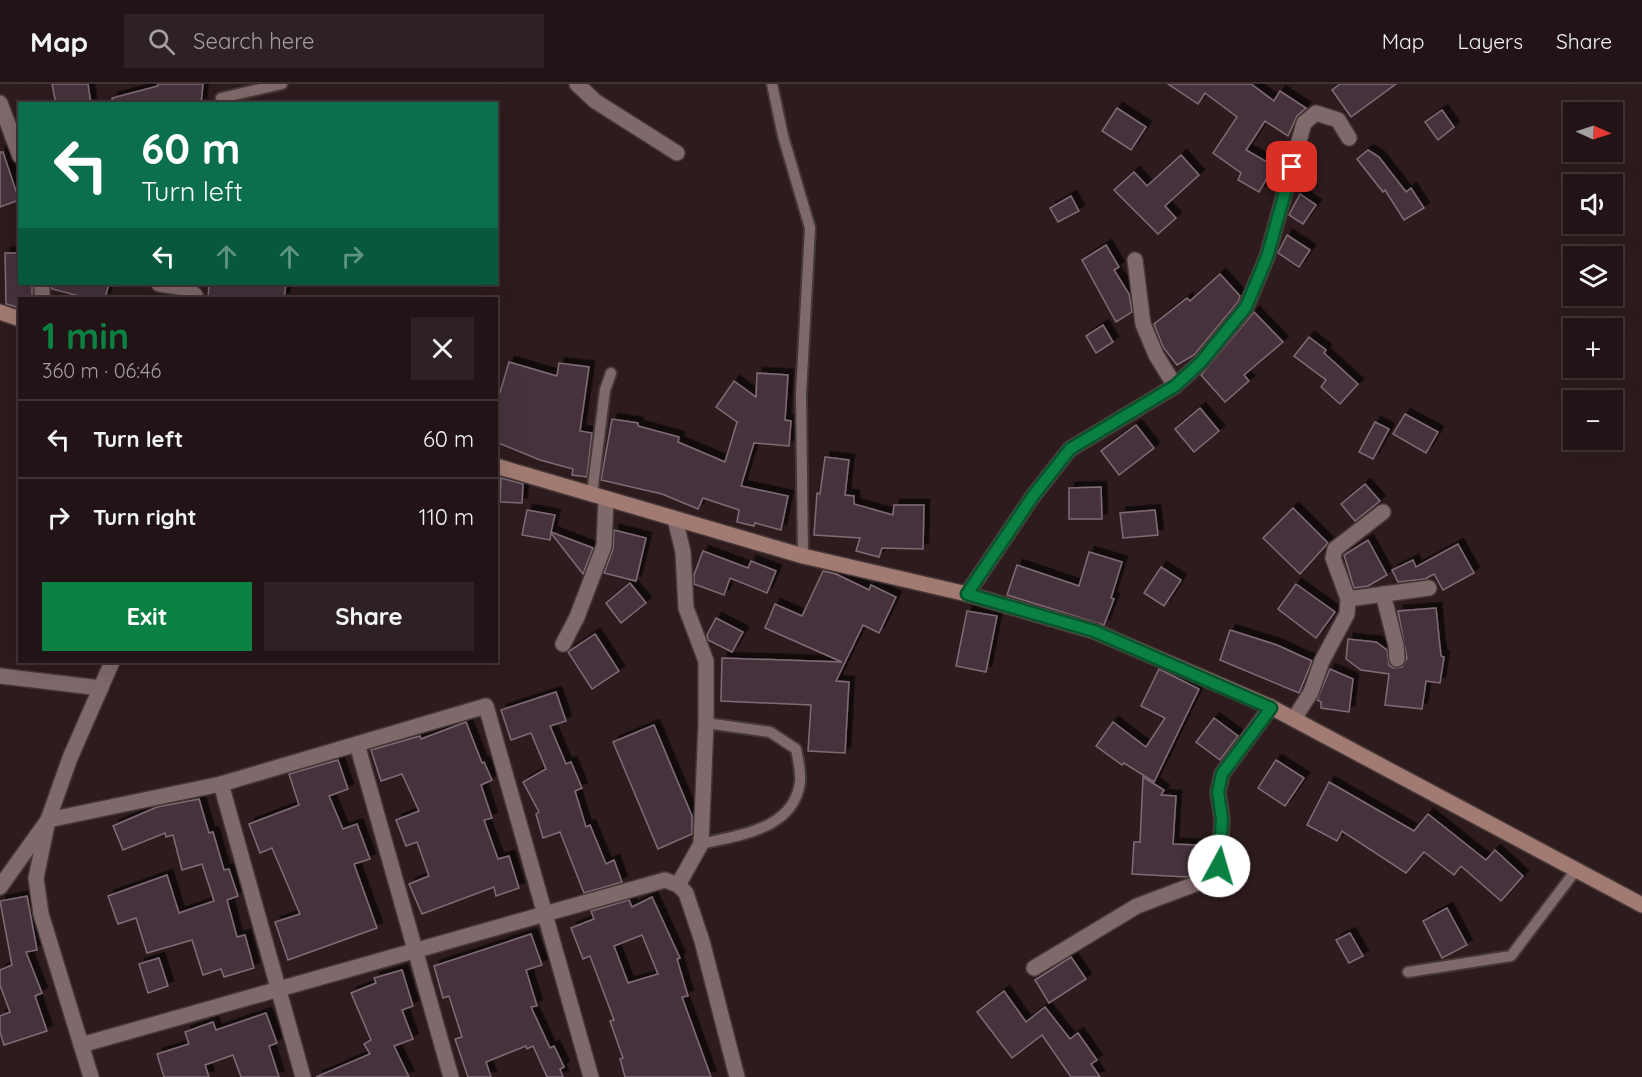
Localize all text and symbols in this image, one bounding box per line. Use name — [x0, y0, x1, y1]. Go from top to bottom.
search box — [124, 14, 544, 68]
text: Map — [30, 24, 88, 59]
icon: search — [145, 25, 178, 58]
text: Search here — [193, 27, 315, 55]
text: Map — [1382, 28, 1425, 54]
text: Layers — [1458, 28, 1523, 54]
text: Share — [1556, 28, 1612, 54]
north arrow — [1563, 102, 1623, 162]
map controls — [1563, 102, 1623, 450]
text: 60 m — [141, 122, 241, 175]
icon: left — [42, 126, 120, 204]
pin — [1266, 141, 1317, 192]
icon: arrive — [1275, 150, 1308, 183]
text: Turn left — [141, 174, 243, 208]
button: sound — [1563, 174, 1623, 234]
icon: left — [147, 240, 180, 273]
icon: ahead — [210, 240, 243, 273]
icon: ahead — [273, 240, 306, 273]
icon: right — [336, 240, 369, 273]
button: layers — [1563, 246, 1623, 306]
text: 1 min — [42, 313, 129, 358]
button: close — [411, 317, 474, 380]
button: + — [1563, 318, 1623, 378]
text: 360 m · 06:46 — [42, 358, 161, 383]
button: − — [1563, 390, 1623, 450]
icon: left — [42, 423, 75, 456]
text: Turn left — [93, 425, 183, 453]
text: 60 m — [423, 425, 474, 453]
icon: right — [42, 501, 75, 534]
text: Turn right — [93, 503, 197, 531]
text: 110 m — [419, 503, 474, 531]
button: Exit — [42, 582, 252, 651]
button: Share — [264, 582, 474, 651]
position arrow — [1187, 834, 1251, 898]

